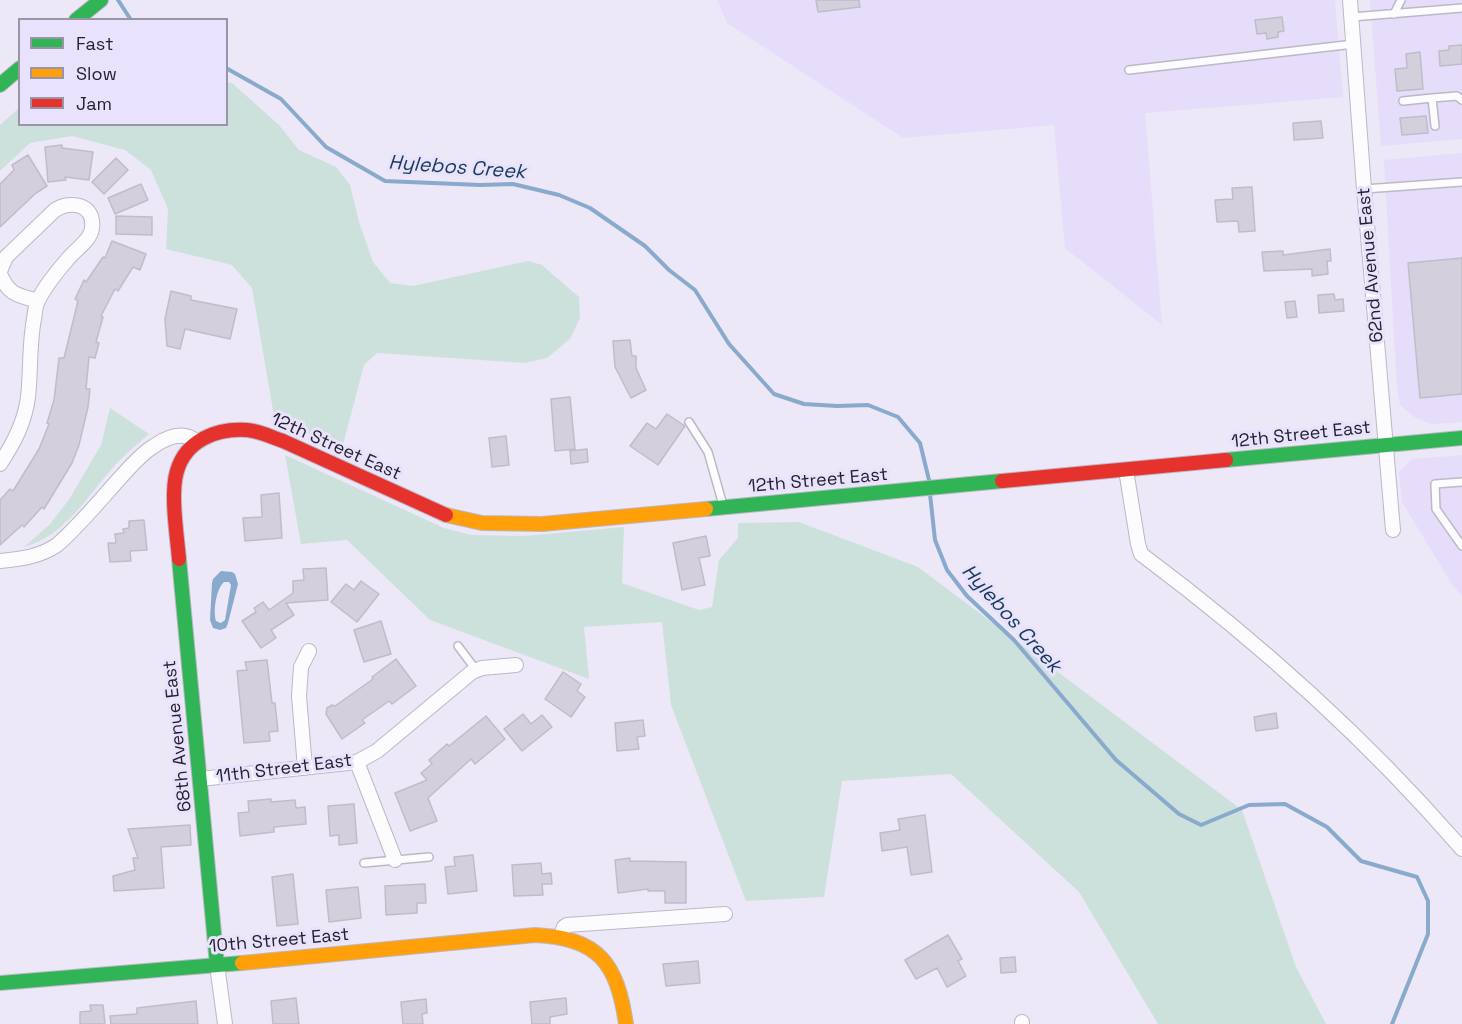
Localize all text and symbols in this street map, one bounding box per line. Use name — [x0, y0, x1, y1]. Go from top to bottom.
legend — [18, 18, 228, 126]
text: Fast — [76, 32, 113, 55]
text: Slow — [76, 62, 117, 85]
text: Jam — [76, 92, 112, 115]
water label: Hylebos Creek — [388, 151, 526, 185]
street label: 62nd Avenue East — [1353, 187, 1389, 343]
street label: 12th Street East — [268, 409, 404, 485]
street label: 12th Street East — [1230, 417, 1372, 453]
street label: 12th Street East — [747, 464, 889, 498]
water label: Hylebos Creek — [956, 560, 1066, 678]
street label: 68th Avenue East — [159, 659, 197, 813]
street label: 11th Street East — [215, 750, 353, 788]
street label: 10th Street East — [208, 924, 350, 958]

